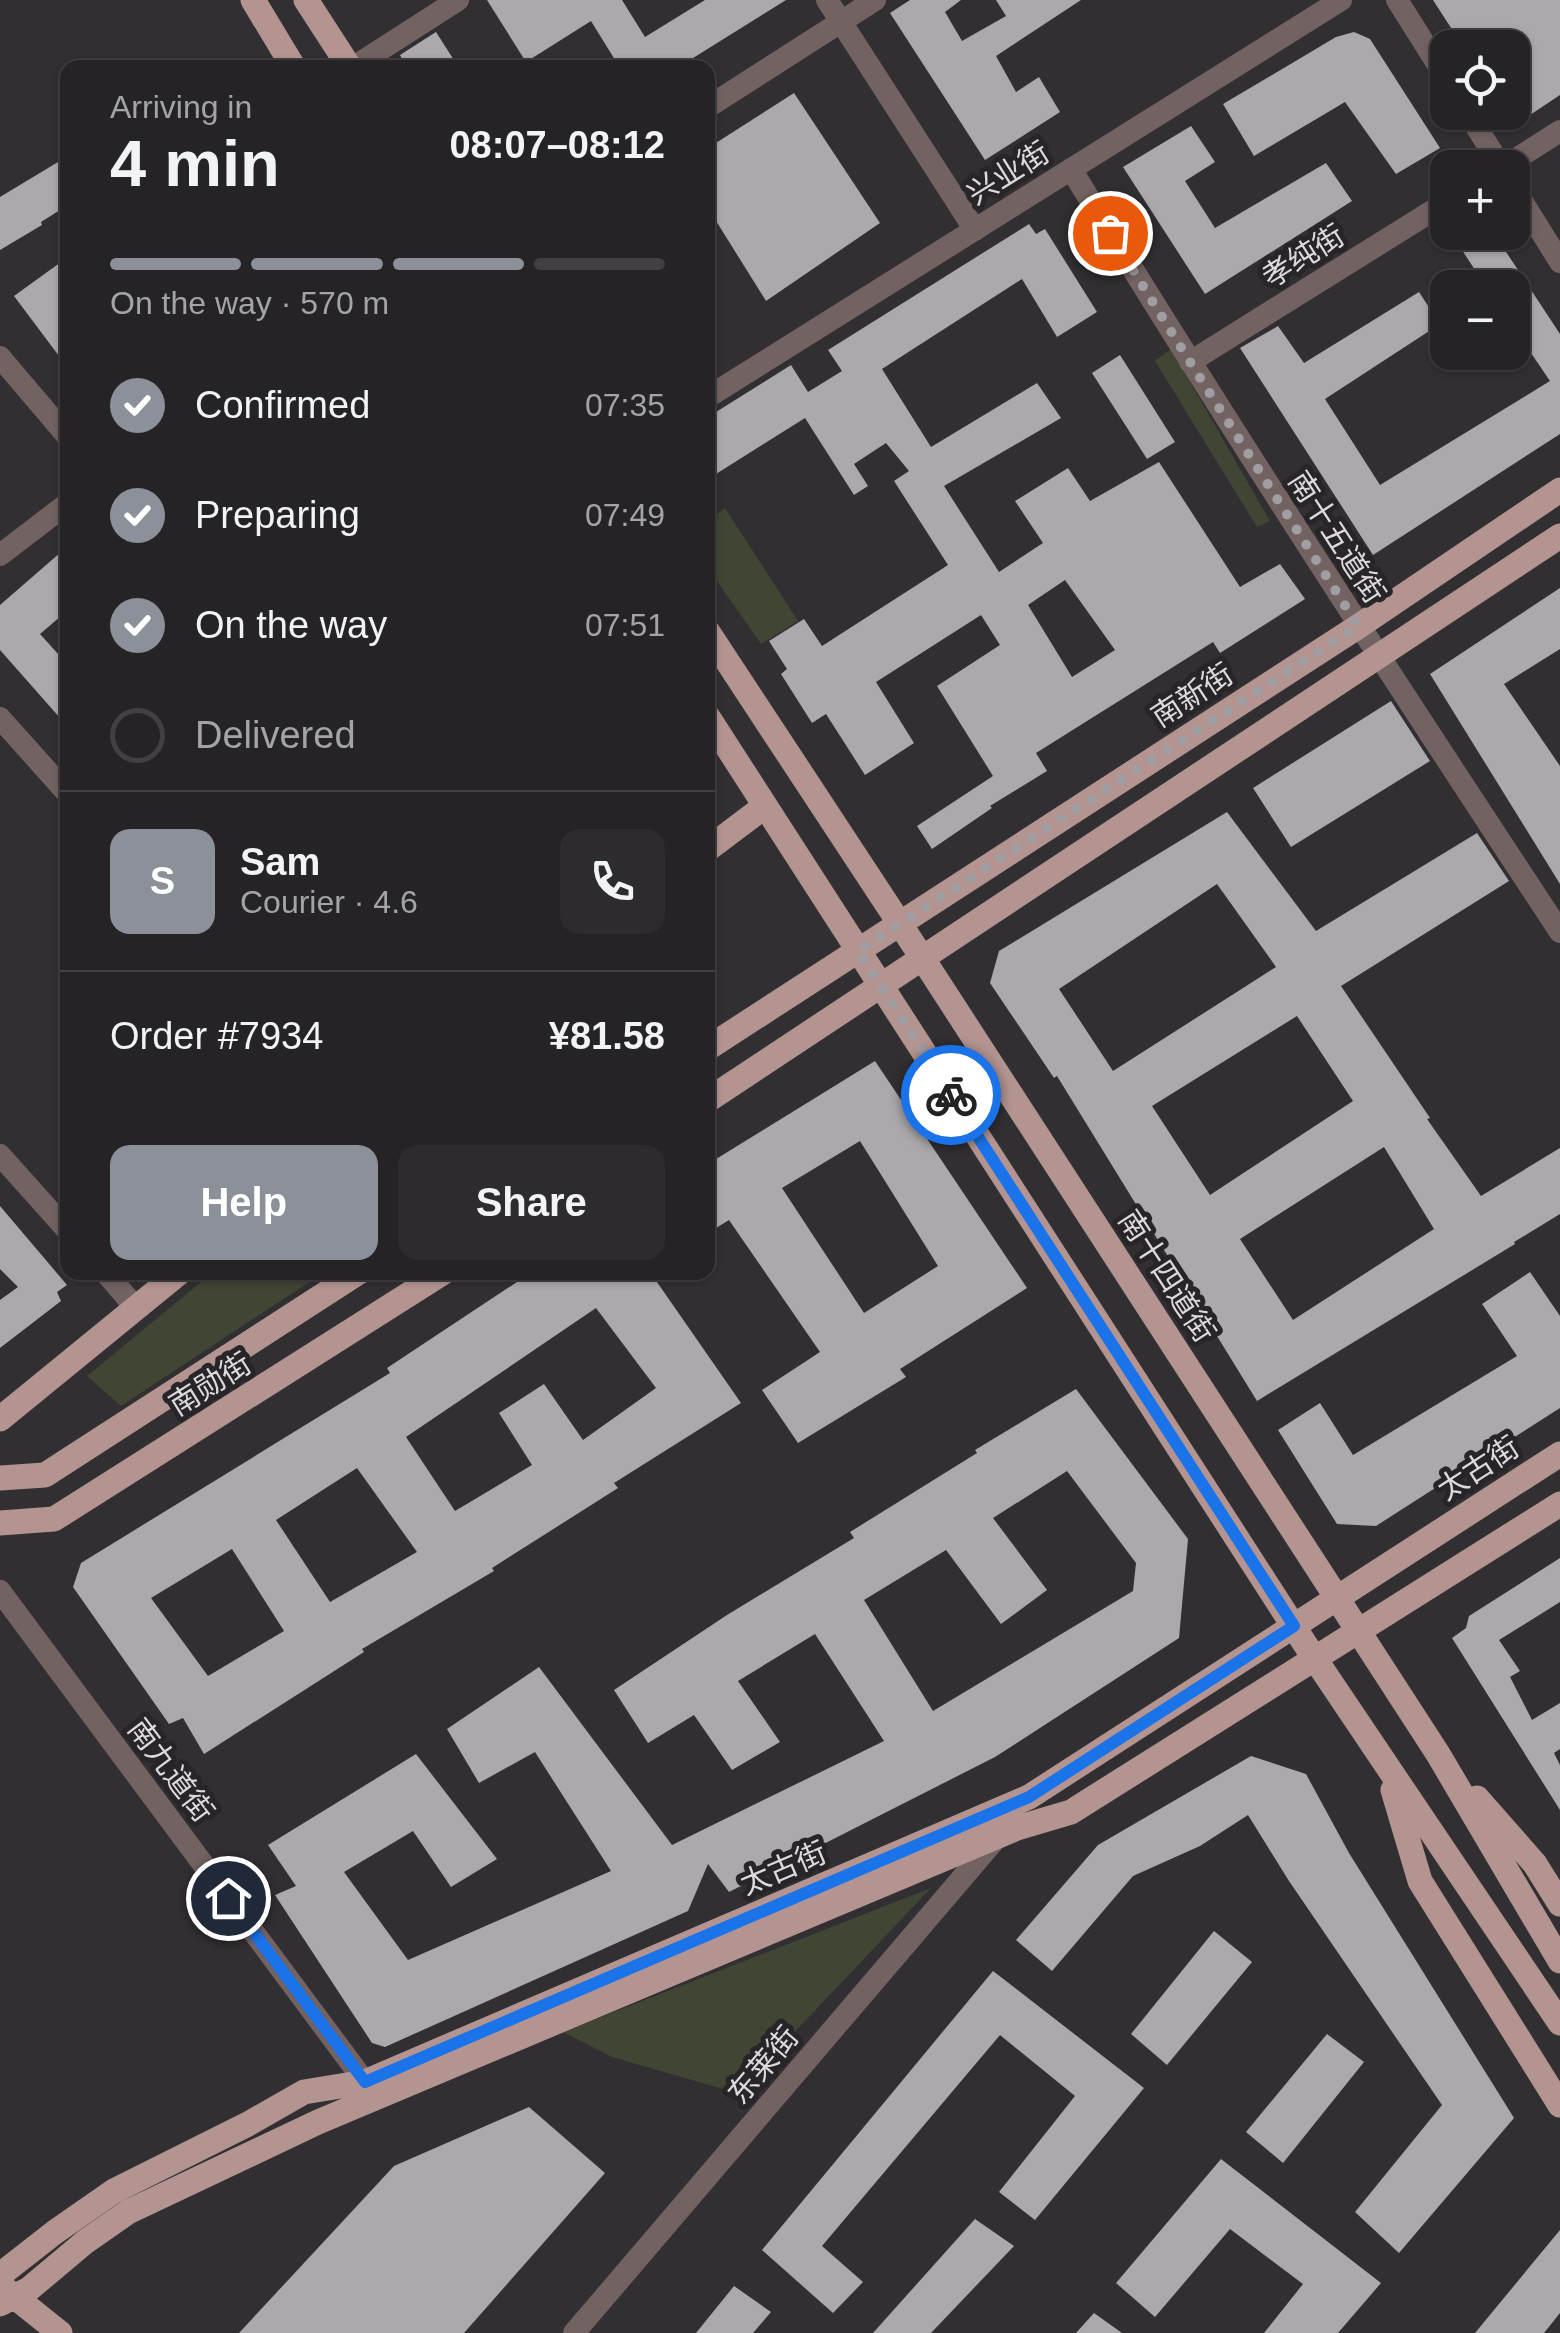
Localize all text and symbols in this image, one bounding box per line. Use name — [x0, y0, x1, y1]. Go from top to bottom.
map controls — [1430, 30, 1530, 370]
button: locate — [1430, 30, 1530, 130]
text: Arriving in — [110, 89, 252, 125]
text: 08:07–08:12 — [449, 124, 665, 166]
text: 4 min — [110, 127, 280, 200]
street label: 兴业街 — [961, 135, 1055, 211]
button: + — [1430, 150, 1530, 250]
pin — [1068, 191, 1153, 276]
icon: bag — [1083, 206, 1138, 261]
street label: 孝纯街 — [1256, 218, 1350, 294]
button: − — [1430, 270, 1530, 370]
text: On the way · 570 m — [110, 285, 389, 321]
icon: check — [110, 378, 165, 433]
text: Confirmed — [195, 384, 370, 426]
text: 07:35 — [585, 387, 665, 423]
street label: 南十五道街 — [1282, 465, 1392, 609]
icon: check — [110, 488, 165, 543]
text: Preparing — [195, 494, 360, 536]
text: 07:49 — [585, 497, 665, 533]
icon: check — [110, 598, 165, 653]
text: On the way — [195, 604, 387, 646]
text: 07:51 — [585, 607, 665, 643]
street label: 南新街 — [1145, 657, 1239, 733]
text: Delivered — [195, 714, 356, 756]
button: phone — [560, 829, 665, 934]
text: Sam — [240, 841, 320, 883]
text: S — [150, 860, 175, 902]
text: Courier · 4.6 — [240, 884, 418, 920]
text: Order #7934 — [110, 1015, 323, 1057]
text: ¥81.58 — [549, 1015, 665, 1057]
courier — [901, 1045, 1001, 1145]
icon: bike — [924, 1068, 979, 1123]
button: Help — [110, 1145, 378, 1260]
button: Share — [398, 1145, 665, 1260]
street label: 南十四道街 — [1112, 1204, 1222, 1348]
street label: 南勋街 — [163, 1346, 257, 1422]
street label: 太古街 — [1431, 1430, 1525, 1506]
street label: 南九道街 — [122, 1712, 220, 1828]
street label: 太古街 — [735, 1835, 831, 1901]
pin — [186, 1856, 271, 1941]
icon: home — [201, 1871, 256, 1926]
street label: 东莱街 — [721, 2020, 805, 2110]

